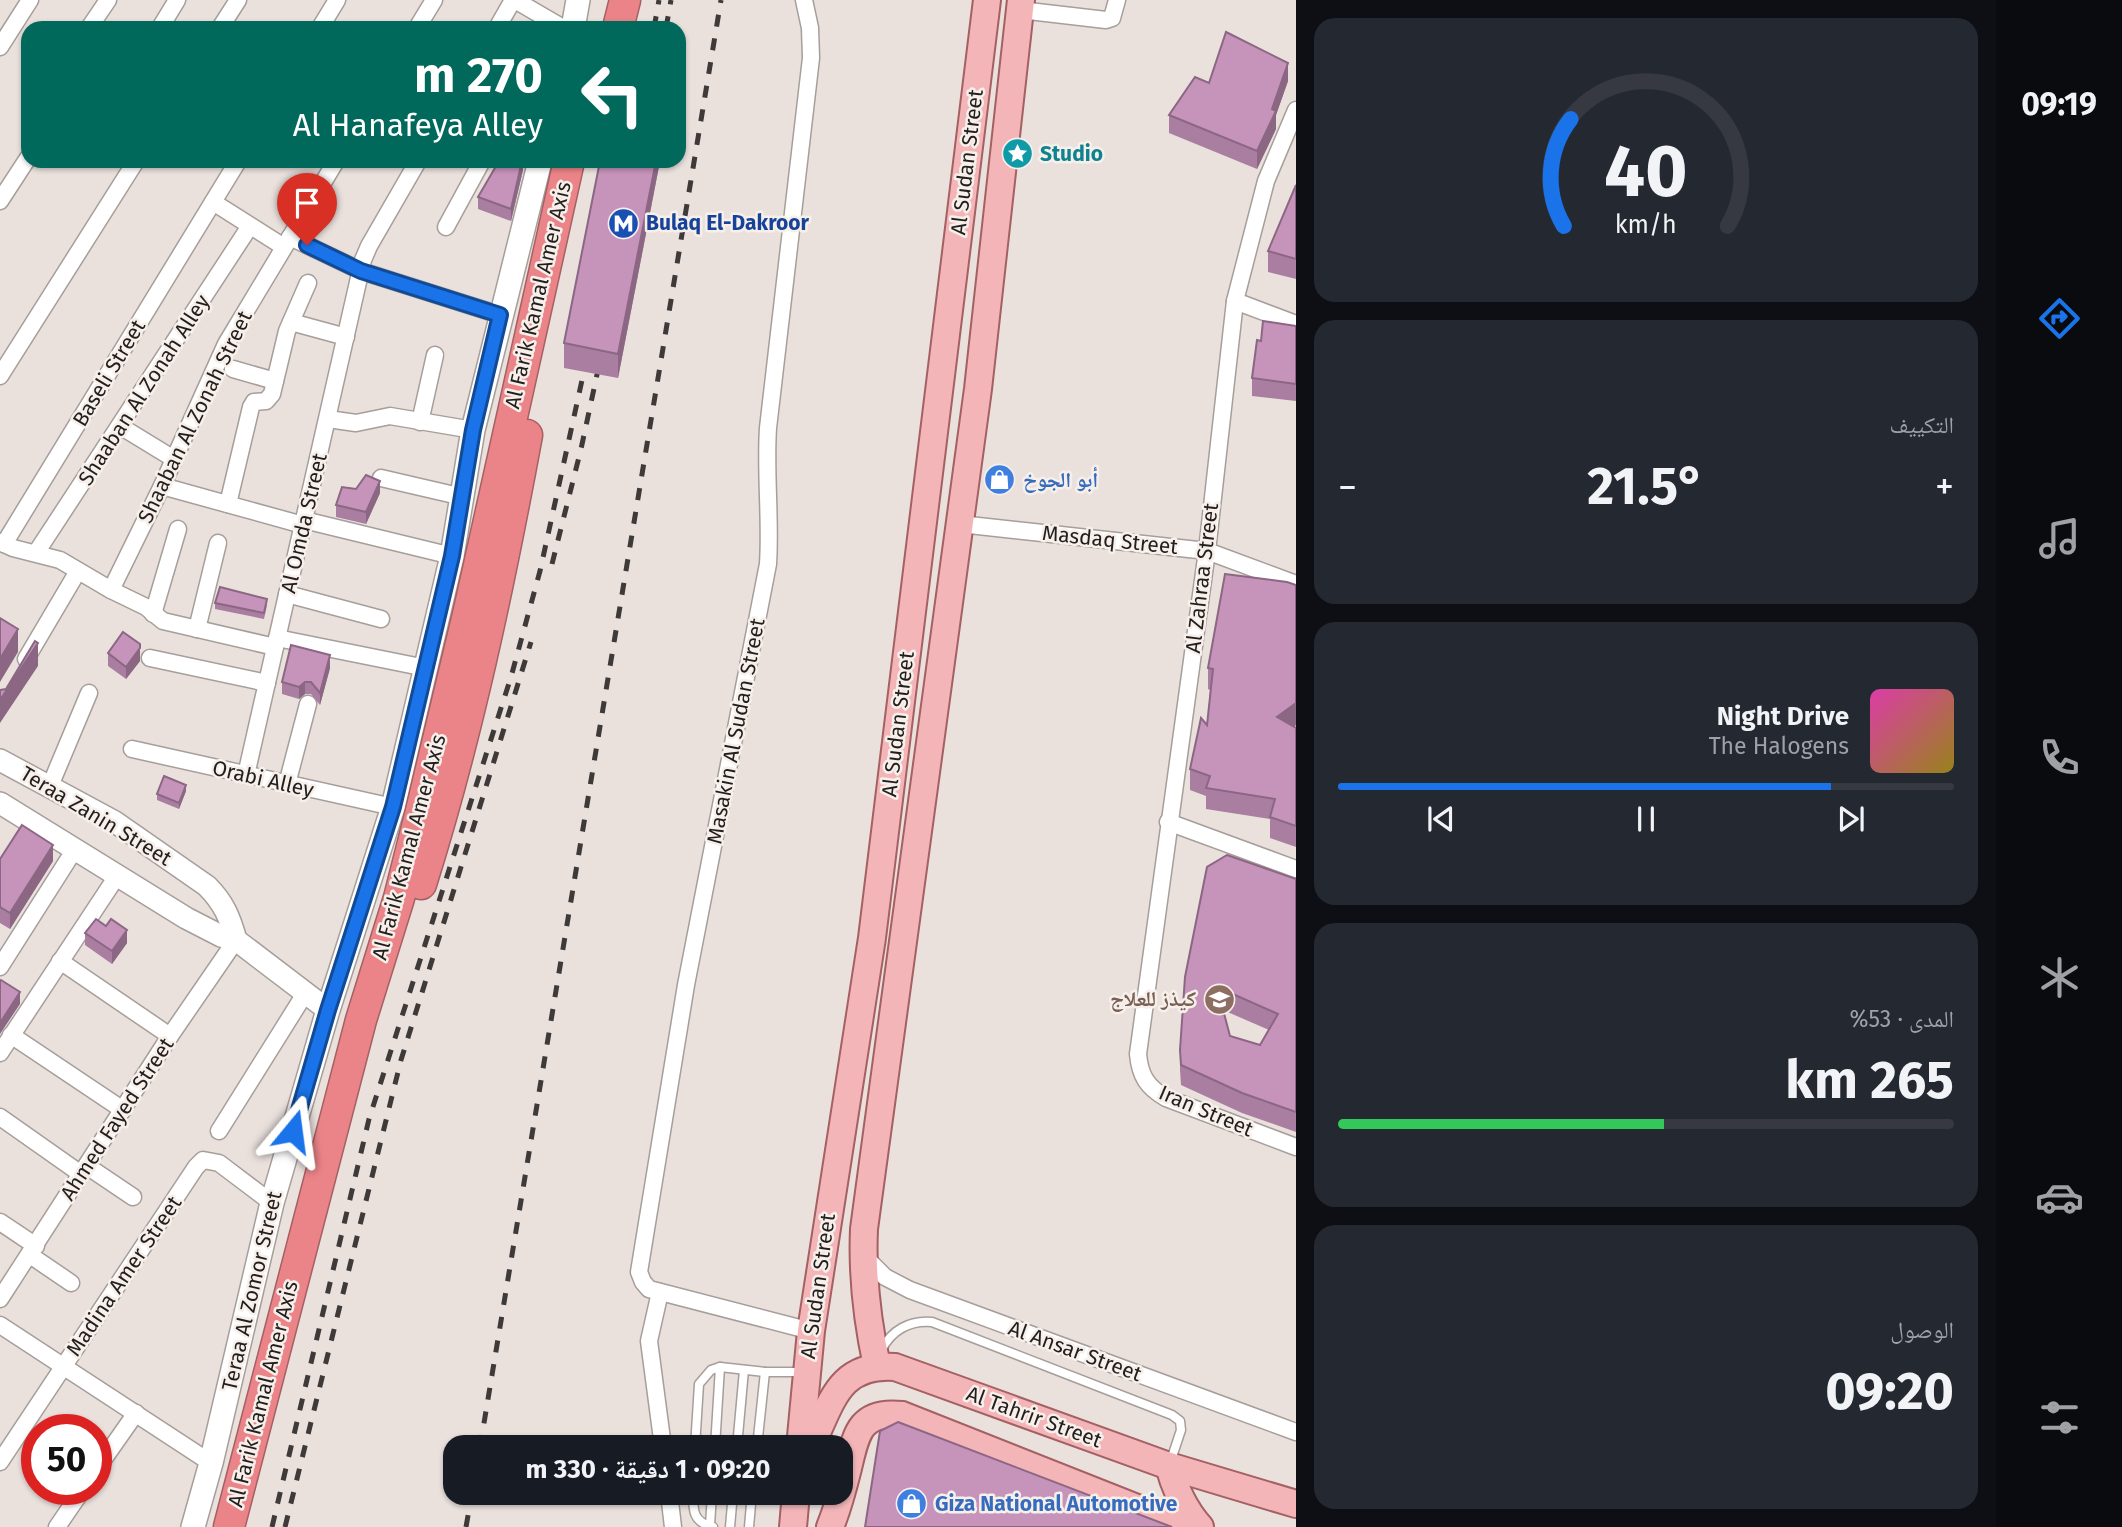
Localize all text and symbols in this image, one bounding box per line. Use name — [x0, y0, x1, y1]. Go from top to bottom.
text: 270 m — [414, 46, 543, 105]
icon: left — [567, 49, 658, 140]
text: 09:19 — [2021, 85, 2097, 123]
street label: Al Sudan Street — [945, 87, 989, 236]
text: Al Hanafeya Alley — [293, 106, 543, 144]
text: 40 — [1604, 128, 1688, 215]
place icon: Studio — [1000, 137, 1034, 171]
place label: Studio — [1040, 141, 1103, 167]
pin — [277, 173, 337, 245]
street label: Al Farik Kamal Amer Axis — [499, 179, 577, 411]
icon: arrive — [288, 184, 326, 222]
metro station icon: Bulaq El-Dakroor — [606, 206, 640, 240]
place label: Bulaq El-Dakroor — [646, 210, 809, 236]
text: km/h — [1615, 210, 1677, 240]
street label: Shaaban Al Zonah Alley — [73, 289, 216, 490]
icon: directions — [2035, 294, 2084, 343]
street label: Shaaban Al Zonah Street — [132, 306, 258, 527]
street label: Baseli Street — [67, 315, 151, 431]
text: التكييف — [1889, 411, 1954, 439]
street label: Al Omda Street — [275, 450, 333, 596]
text: 21.5° — [1587, 455, 1705, 518]
shop icon: أبو الجوخ — [983, 463, 1017, 497]
text: − — [1338, 464, 1357, 510]
text: + — [1935, 464, 1954, 510]
place label: أبو الجوخ — [1023, 466, 1098, 493]
street label: Al Zahraa Street — [1180, 501, 1224, 654]
icon: music — [2035, 514, 2084, 563]
street label: Masdaq Street — [1041, 520, 1180, 560]
street label: Masakin Al Sudan Street — [701, 616, 771, 846]
street label: Al Sudan Street — [876, 649, 920, 798]
text: Night Drive — [1717, 701, 1849, 732]
street label: Al Farik Kamal Amer Axis — [366, 731, 452, 963]
text: The Halogens — [1709, 732, 1849, 760]
icon: phone — [2035, 733, 2084, 782]
street label: Orabi Alley — [210, 755, 317, 803]
street label: Teraa Zanin Street — [16, 761, 177, 872]
icon: previous — [1422, 800, 1460, 838]
icon: pause — [1627, 800, 1665, 838]
icon: next — [1832, 800, 1870, 838]
icon: climate — [2035, 953, 2084, 1002]
school or university icon: كيذز للعلاج — [1202, 982, 1236, 1016]
place label: كيذز للعلاج — [1110, 986, 1196, 1012]
text: المدى · 53% — [1849, 1005, 1954, 1033]
street label: Ahmed Fayed Street — [55, 1032, 180, 1205]
text: 265 km — [1785, 1049, 1954, 1112]
street label: Iran Street — [1155, 1080, 1257, 1143]
position arrow — [256, 1094, 330, 1168]
icon: car — [2035, 1173, 2084, 1222]
street label: Teraa Al Zomor Street — [216, 1188, 288, 1393]
street label: Madina Amer Street — [61, 1191, 187, 1361]
street label: Al Sudan Street — [795, 1211, 841, 1360]
street label: Al Farik Kamal Amer Axis — [222, 1278, 304, 1510]
street label: Al Ansar Street — [1005, 1315, 1145, 1387]
text: الوصول — [1890, 1316, 1954, 1344]
text: 09:20 — [1825, 1360, 1954, 1423]
street label: Al Tahrir Street — [963, 1381, 1106, 1454]
icon: filters — [2035, 1393, 2084, 1442]
speed limit sign: 50 — [21, 1414, 112, 1505]
text: 09:20 · 1 دقيقة · 330 m — [526, 1454, 770, 1485]
shop icon: Giza National Automotive — [895, 1487, 929, 1521]
place label: Giza National Automotive — [935, 1491, 1178, 1517]

